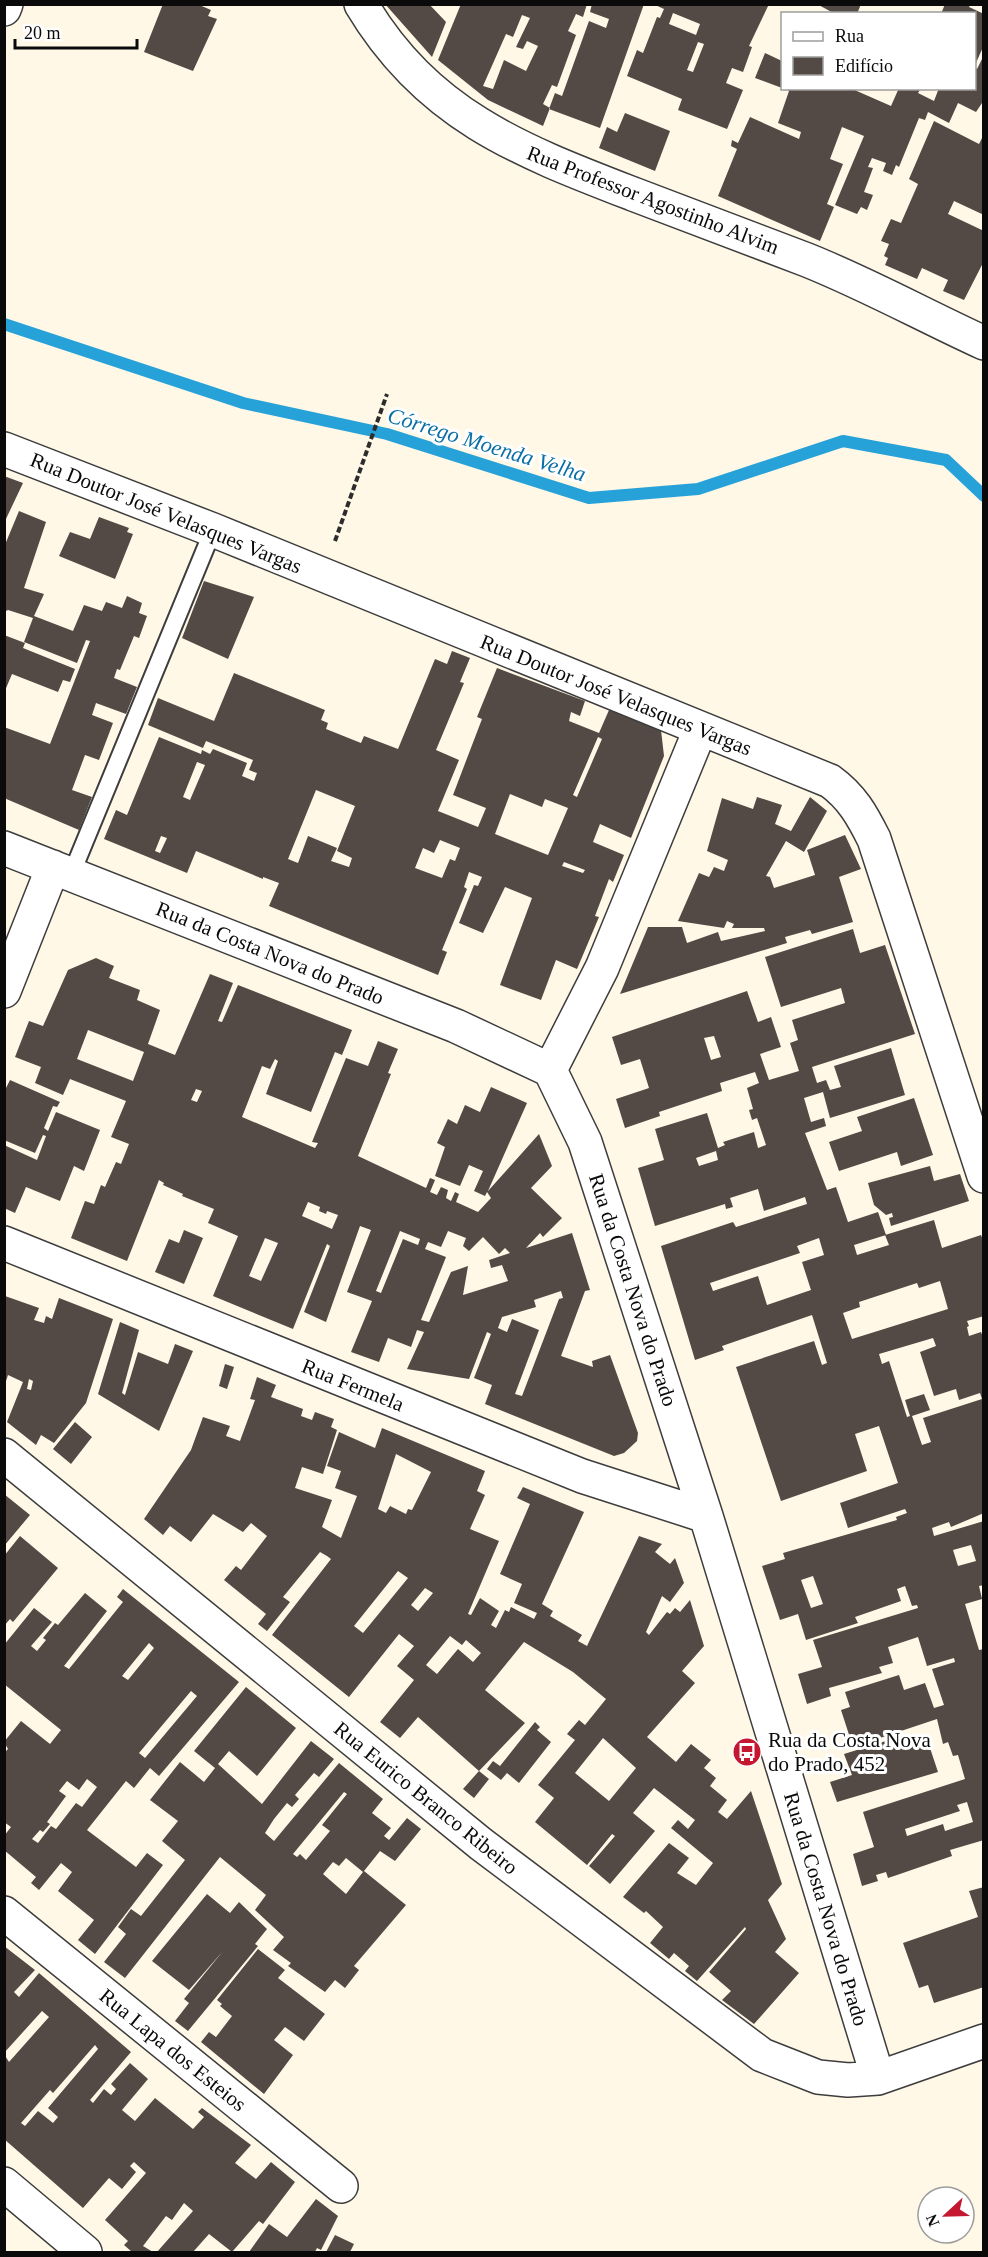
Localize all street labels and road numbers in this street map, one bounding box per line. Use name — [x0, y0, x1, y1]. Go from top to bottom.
street label: Rua Professor Agostinho Alvim — [524, 141, 782, 259]
street label: Rua Doutor José Velasques Vargas — [27, 447, 305, 579]
street label: Rua Doutor José Velasques Vargas — [477, 629, 755, 761]
street label: Rua da Costa Nova do Prado — [153, 896, 387, 1010]
street label: Rua da Costa Nova do Prado — [584, 1171, 682, 1409]
street label: Rua Fermela — [298, 1354, 408, 1417]
street label: Rua Eurico Branco Ribeiro — [329, 1717, 523, 1879]
street label: Rua da Costa Nova do Prado — [779, 1789, 873, 2029]
street label: Rua Lapa dos Esteios — [95, 1984, 251, 2116]

